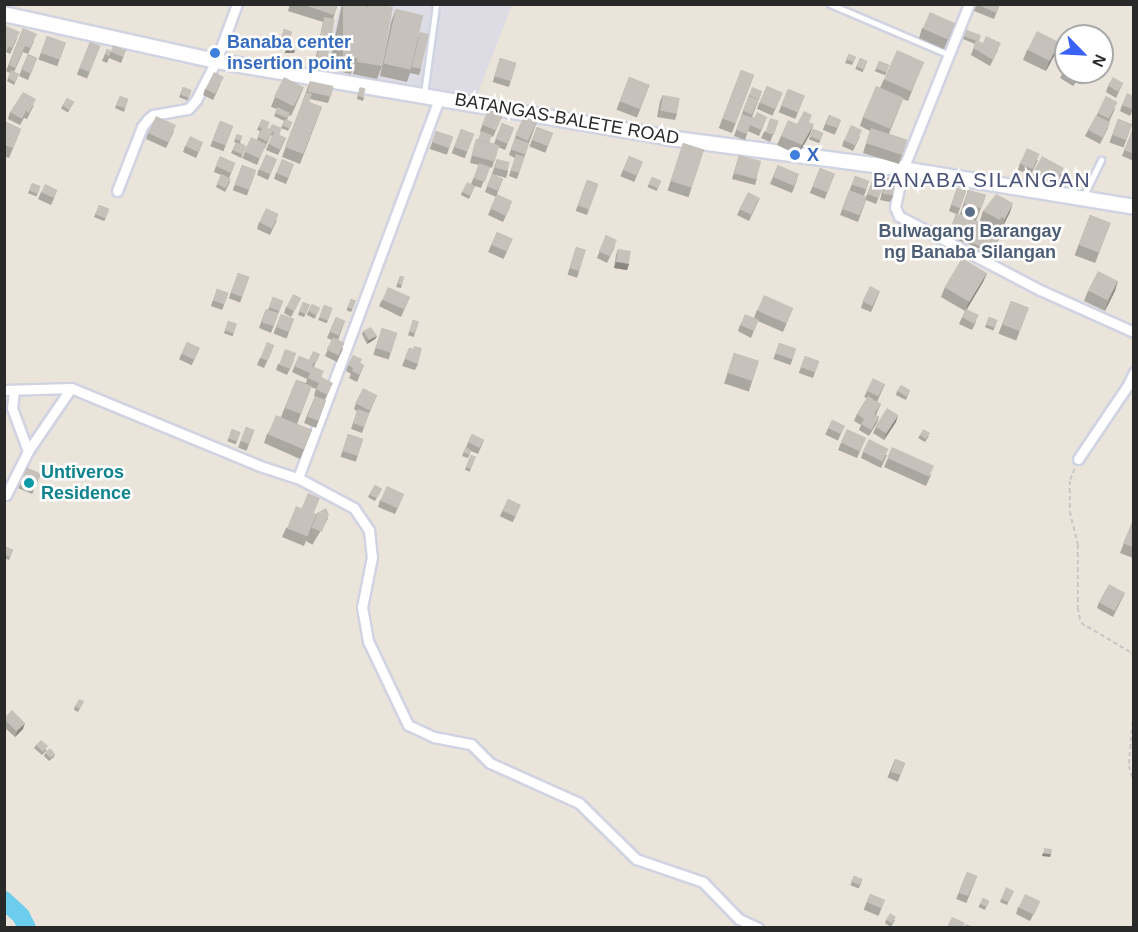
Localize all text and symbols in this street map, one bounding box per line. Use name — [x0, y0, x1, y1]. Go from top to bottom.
north arrow — [1054, 24, 1114, 84]
place label: Banaba center insertion point — [227, 32, 352, 74]
marker: Banaba center insertion point — [208, 46, 222, 60]
text: N — [1089, 52, 1109, 69]
street label: BATANGAS-BALETE ROAD — [453, 89, 681, 149]
place label: X — [807, 144, 819, 166]
marker: X — [788, 148, 802, 162]
district label: BANABA SILANGAN — [872, 167, 1092, 193]
marker: Bulwagang Barangay ng Banaba Silangan — [963, 205, 977, 219]
place label: Bulwagang Barangay ng Banaba Silangan — [878, 221, 1062, 264]
place label: Untiveros Residence — [41, 462, 131, 504]
marker: Untiveros Residence — [22, 476, 36, 490]

